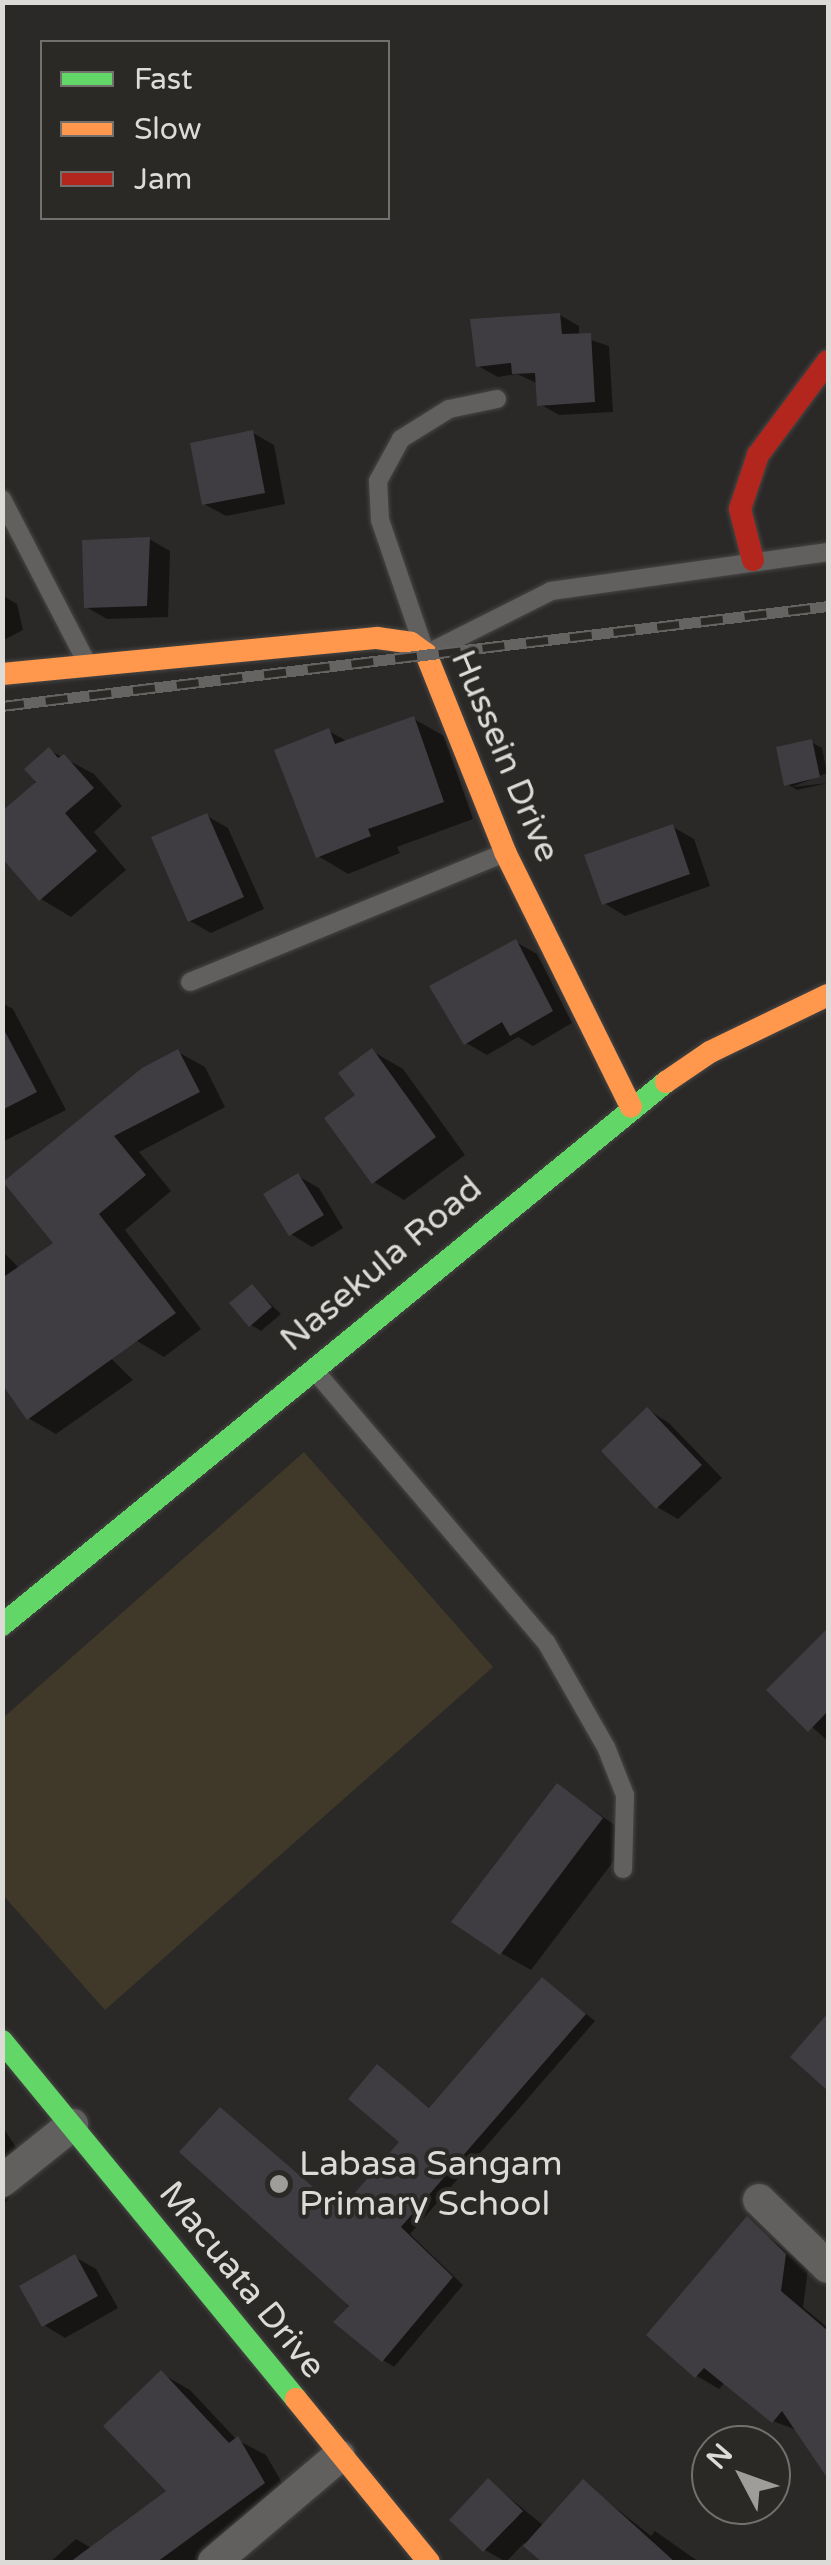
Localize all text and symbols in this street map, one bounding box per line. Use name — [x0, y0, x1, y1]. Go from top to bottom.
legend — [40, 40, 390, 220]
text: Fast — [134, 61, 193, 98]
text: Slow — [134, 111, 202, 148]
text: Jam — [134, 161, 192, 198]
street label: Hussein Drive — [442, 644, 568, 868]
street label: Nasekula Road — [272, 1167, 490, 1361]
place label: Labasa Sangam Primary School — [299, 2143, 563, 2225]
street label: Macuata Drive — [150, 2173, 334, 2387]
marker: Labasa Sangam Primary School — [268, 2173, 290, 2195]
north arrow — [691, 2425, 791, 2525]
text: N — [700, 2437, 740, 2476]

